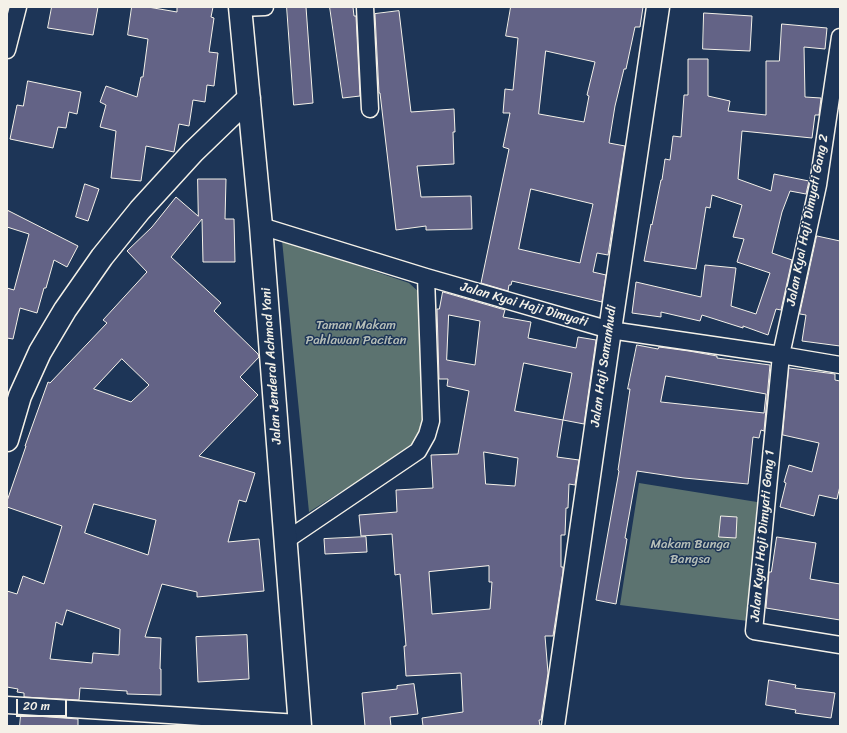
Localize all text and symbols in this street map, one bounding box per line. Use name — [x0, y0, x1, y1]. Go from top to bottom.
street label: Jalan Kyai Haji Dimyati Gang 2 — [784, 133, 832, 307]
street label: Jalan Kyai Haji Dimyati — [459, 279, 589, 331]
street label: Jalan Jenderal Achmad Yani — [259, 287, 285, 445]
street label: Jalan Haji Samanhudi — [588, 304, 620, 428]
park label: Taman Makam Pahlawan Pacitan — [305, 318, 407, 349]
street label: Jalan Kyai Haji Dimyati Gang 1 — [748, 450, 778, 622]
park label: Makam Bunga Bangsa — [650, 537, 730, 568]
scale bar — [18, 691, 69, 717]
text: 20 m — [23, 695, 50, 717]

